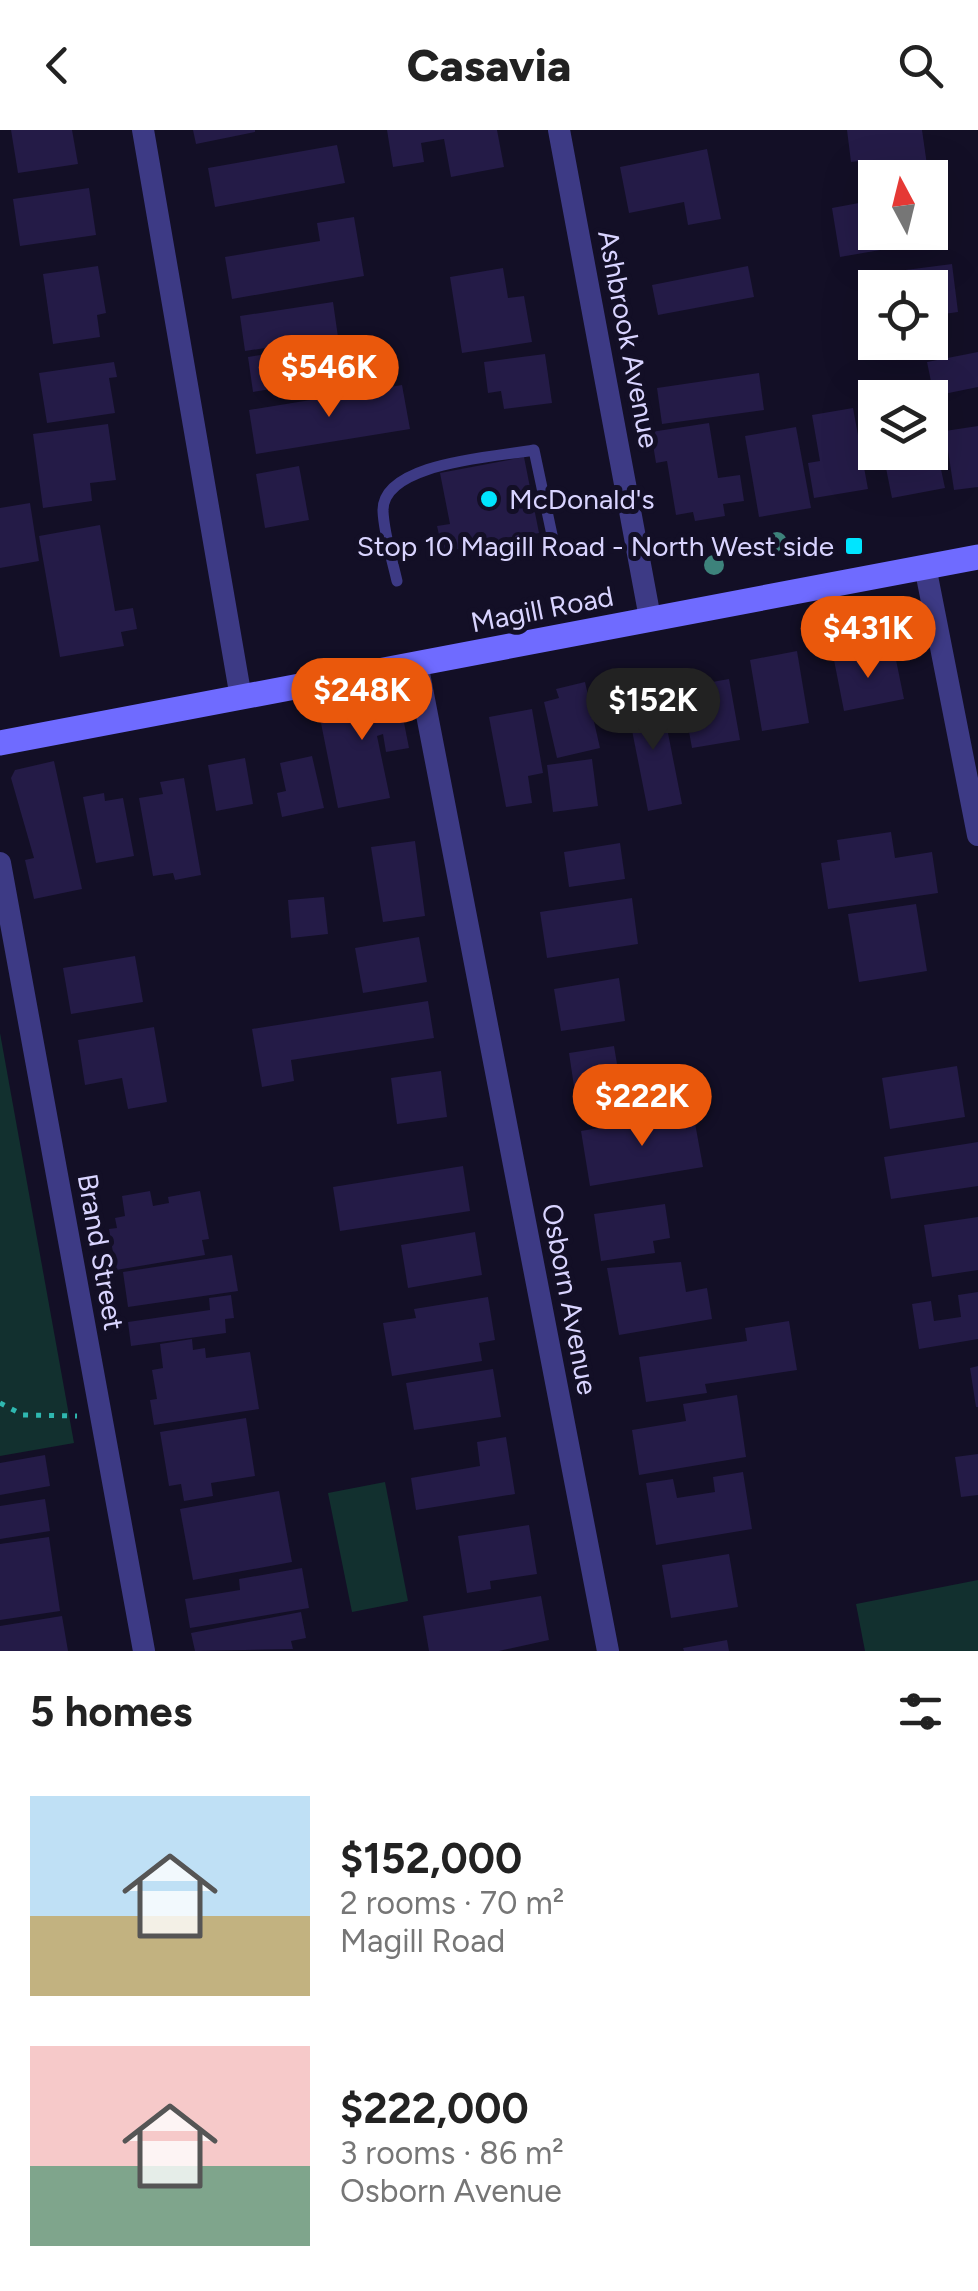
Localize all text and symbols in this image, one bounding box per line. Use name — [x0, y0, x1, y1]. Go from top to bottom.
icon: back — [30, 38, 85, 93]
text: Casavia — [407, 38, 571, 92]
icon: search — [893, 38, 948, 93]
north arrow — [858, 160, 948, 250]
map controls — [858, 160, 948, 470]
street label: Ashbrook Avenue — [591, 227, 667, 451]
button: locate — [858, 270, 948, 360]
pin: $546K — [259, 335, 399, 420]
text: $546K — [281, 348, 377, 386]
button: layers — [858, 380, 948, 470]
place label: McDonald's — [509, 482, 654, 516]
marker: McDonald's — [478, 488, 500, 510]
place label: Stop 10 Magill Road - North West side — [357, 529, 834, 563]
marker: Stop 10 Magill Road - North West side — [843, 535, 865, 557]
street label: Magill Road — [468, 579, 616, 639]
pin: $431K — [798, 596, 938, 681]
text: $431K — [823, 609, 913, 647]
pin: $248K — [292, 658, 432, 743]
pin: $152K — [583, 668, 723, 753]
text: $248K — [313, 671, 411, 709]
text: $152K — [608, 681, 698, 719]
pin: $222K — [572, 1064, 712, 1149]
text: $222K — [595, 1077, 689, 1115]
street label: Brand Street — [71, 1171, 131, 1333]
street label: Osborn Avenue — [535, 1200, 605, 1398]
icon: filters — [893, 1684, 948, 1739]
text: 5 homes — [30, 1686, 192, 1737]
text: $152,000 — [340, 1833, 522, 1884]
icon: home — [110, 1836, 230, 1956]
text: 2 rooms · 70 m² — [340, 1884, 564, 1922]
text: Magill Road — [340, 1922, 505, 1960]
text: $222,000 — [340, 2083, 529, 2134]
icon: home — [110, 2086, 230, 2206]
text: 3 rooms · 86 m² — [340, 2134, 564, 2172]
text: Osborn Avenue — [340, 2172, 562, 2210]

